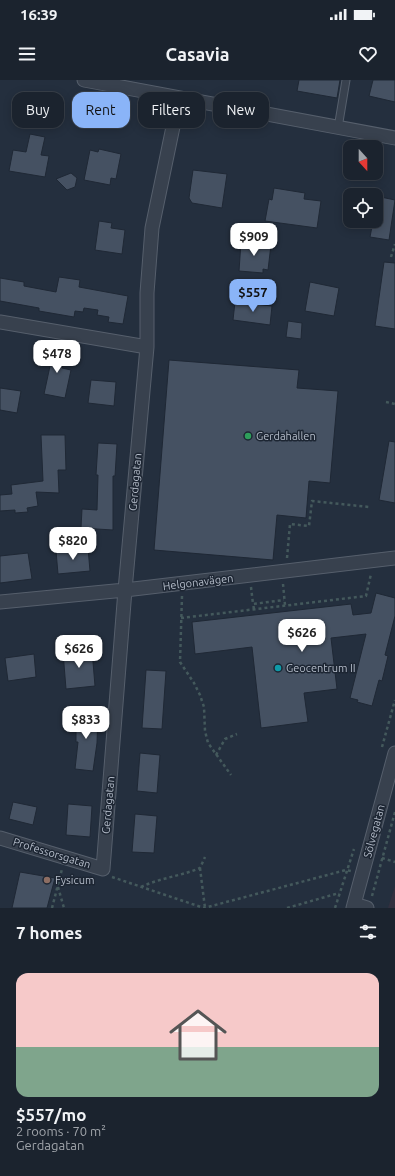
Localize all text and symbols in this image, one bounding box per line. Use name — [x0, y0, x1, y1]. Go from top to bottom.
text: 16:39 — [20, 6, 58, 23]
icon: menu — [16, 43, 38, 65]
icon: heart — [357, 43, 379, 65]
text: Casavia — [166, 44, 229, 64]
chip: Buy — [12, 92, 64, 128]
chip: Rent — [72, 92, 130, 128]
chip: Filters — [138, 92, 205, 128]
chip: New — [213, 92, 269, 128]
north arrow — [343, 140, 383, 180]
map controls — [343, 140, 383, 228]
button: locate — [343, 188, 383, 228]
pin: $909 — [230, 223, 278, 257]
text: $909 — [239, 229, 269, 243]
pin: $557 — [229, 279, 277, 313]
text: $557 — [238, 285, 268, 299]
pin: $478 — [33, 340, 81, 374]
text: $478 — [42, 346, 72, 360]
place label: Gerdahallen — [256, 430, 316, 442]
marker: Gerdahallen — [243, 431, 253, 441]
street label: Gerdagatan — [127, 453, 143, 511]
pin: $820 — [49, 527, 97, 561]
text: $820 — [58, 533, 88, 547]
street label: Helgonavägen — [162, 572, 234, 592]
pin: $626 — [278, 619, 326, 653]
text: $626 — [287, 625, 317, 639]
pin: $626 — [55, 635, 103, 669]
text: $626 — [64, 641, 94, 655]
place label: Geocentrum II — [286, 662, 356, 674]
marker: Geocentrum II — [273, 663, 283, 673]
pin: $833 — [62, 706, 110, 740]
text: $833 — [71, 712, 101, 726]
street label: Gerdagatan — [100, 776, 116, 834]
street label: Sölvegatan — [361, 803, 387, 859]
street label: Professorsgatan — [12, 835, 92, 871]
place label: Fysicum — [55, 874, 94, 886]
marker: Fysicum — [42, 875, 52, 885]
icon: filters — [357, 921, 379, 943]
text: 7 homes — [16, 923, 82, 942]
icon: home — [162, 999, 234, 1071]
text: $557/mo — [16, 1105, 86, 1124]
text: 2 rooms · 70 m² — [16, 1124, 106, 1138]
text: Gerdagatan — [16, 1138, 84, 1152]

